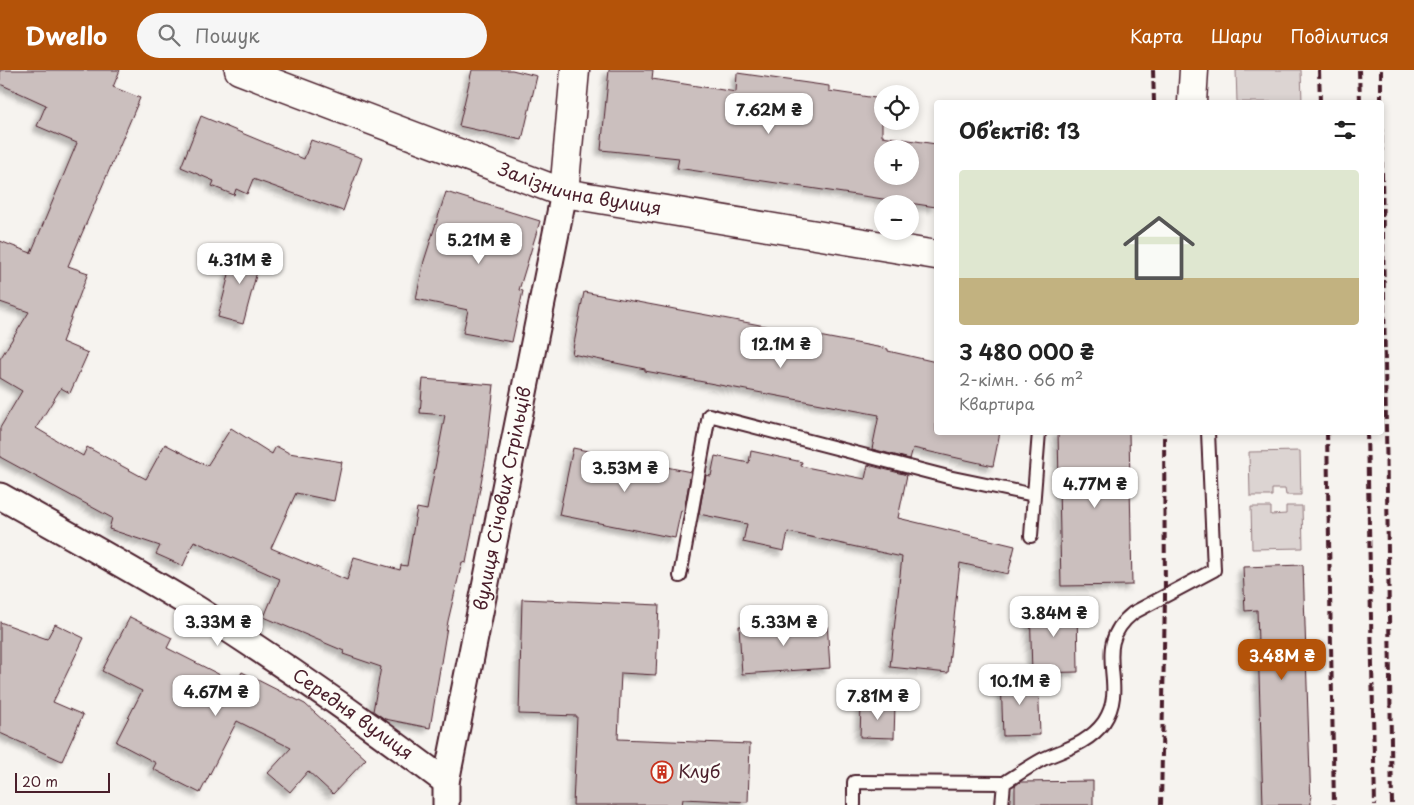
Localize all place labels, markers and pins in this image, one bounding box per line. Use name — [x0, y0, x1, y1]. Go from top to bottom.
pin: 7.62M ₴ — [723, 92, 815, 135]
pin: 5.21M ₴ — [433, 222, 525, 265]
pin: 4.31M ₴ — [194, 242, 286, 285]
pin: 12.1M ₴ — [735, 326, 827, 369]
pin: 3.53M ₴ — [579, 450, 671, 493]
pin: 4.77M ₴ — [1049, 466, 1141, 509]
pin: 3.84M ₴ — [1008, 596, 1100, 638]
pin: 3.33M ₴ — [172, 604, 264, 647]
pin: 5.33M ₴ — [738, 604, 830, 647]
pin: 3.48M ₴ — [1236, 638, 1328, 681]
pin: 10.1M ₴ — [974, 664, 1066, 706]
pin: 4.67M ₴ — [170, 674, 262, 717]
pin: 7.81M ₴ — [832, 678, 924, 721]
place label: Клуб — [678, 757, 721, 784]
building icon: Клуб — [650, 760, 674, 784]

